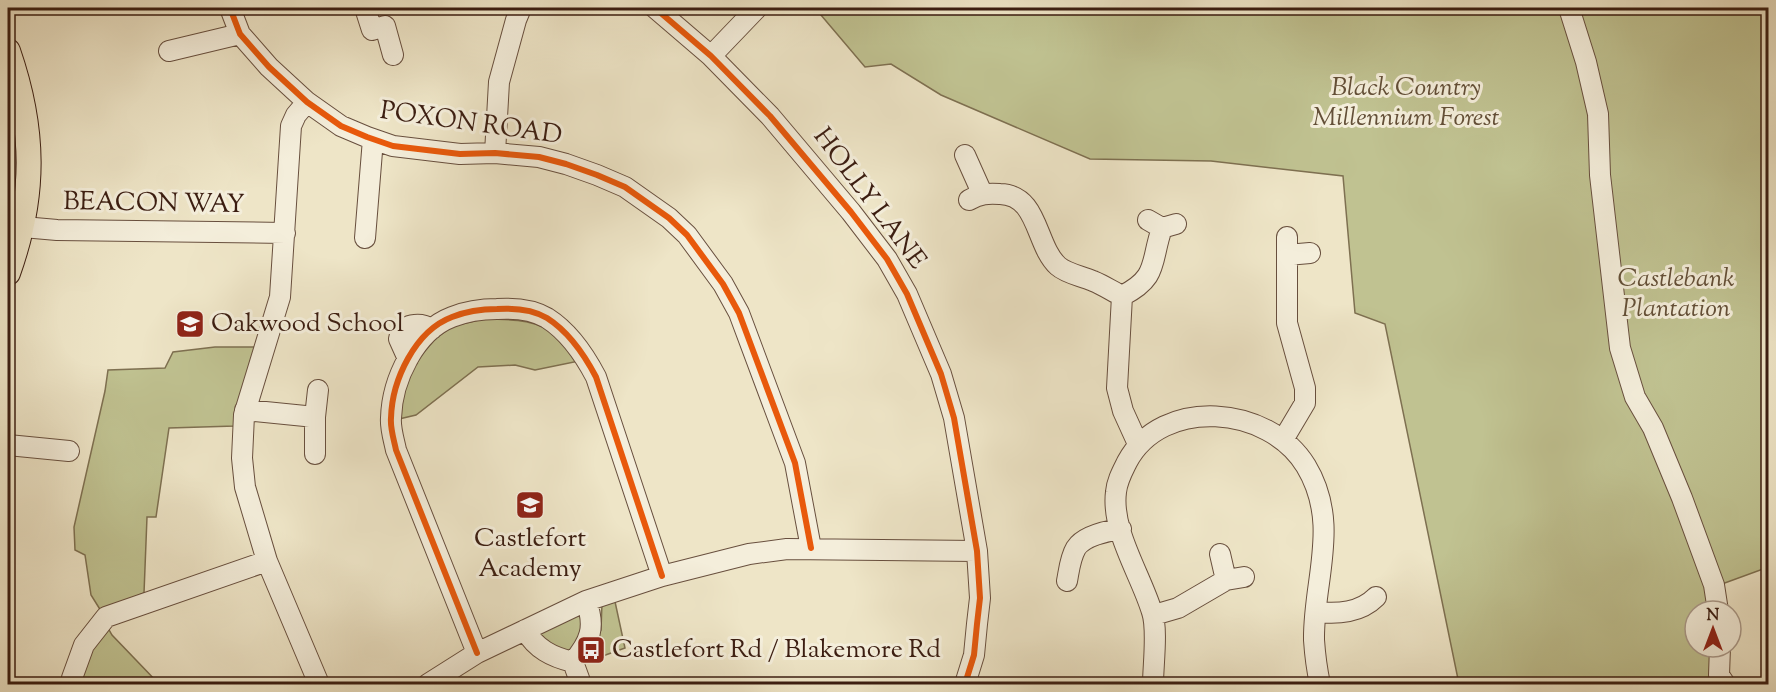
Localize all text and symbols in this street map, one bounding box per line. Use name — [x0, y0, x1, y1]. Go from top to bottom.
park label: Black Country Millennium Forest — [1313, 70, 1500, 137]
street label: POXON ROAD — [378, 93, 564, 155]
street label: HOLLY LANE — [803, 121, 935, 278]
street label: BEACON WAY — [63, 184, 245, 224]
park label: Castlebank Plantation — [1617, 261, 1735, 328]
place label: Oakwood School — [211, 306, 404, 343]
school or university icon: Oakwood School — [174, 308, 206, 340]
school or university icon: Castlefort Academy — [514, 489, 546, 521]
place label: Castlefort Academy — [474, 521, 586, 588]
north arrow — [1683, 599, 1743, 659]
text: N — [1707, 605, 1720, 628]
place label: Castlefort Rd / Blakemore Rd — [612, 632, 941, 669]
bus stop icon: Castlefort Rd / Blakemore Rd — [575, 634, 607, 666]

